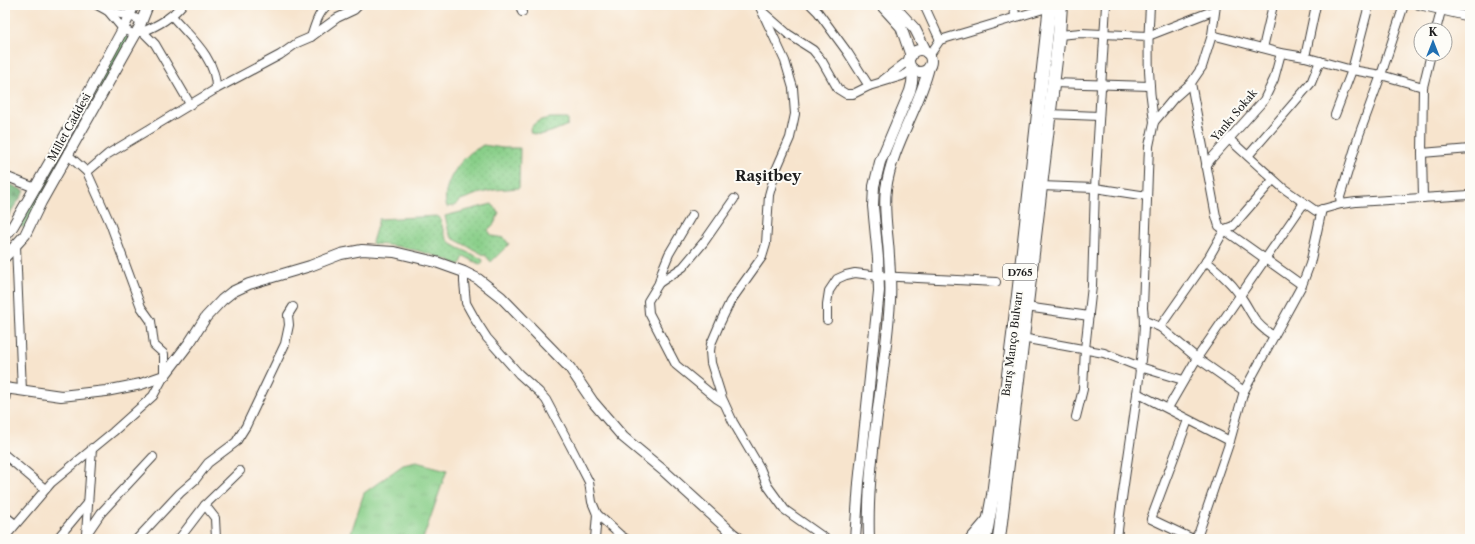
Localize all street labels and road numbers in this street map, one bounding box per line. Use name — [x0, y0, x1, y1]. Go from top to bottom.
street label: Yankı Sokak — [1208, 86, 1260, 145]
street label: Millet Caddesi — [44, 90, 94, 164]
road number: D765 — [1003, 264, 1037, 280]
street label: Barış Manço Bulvarı — [999, 290, 1025, 397]

